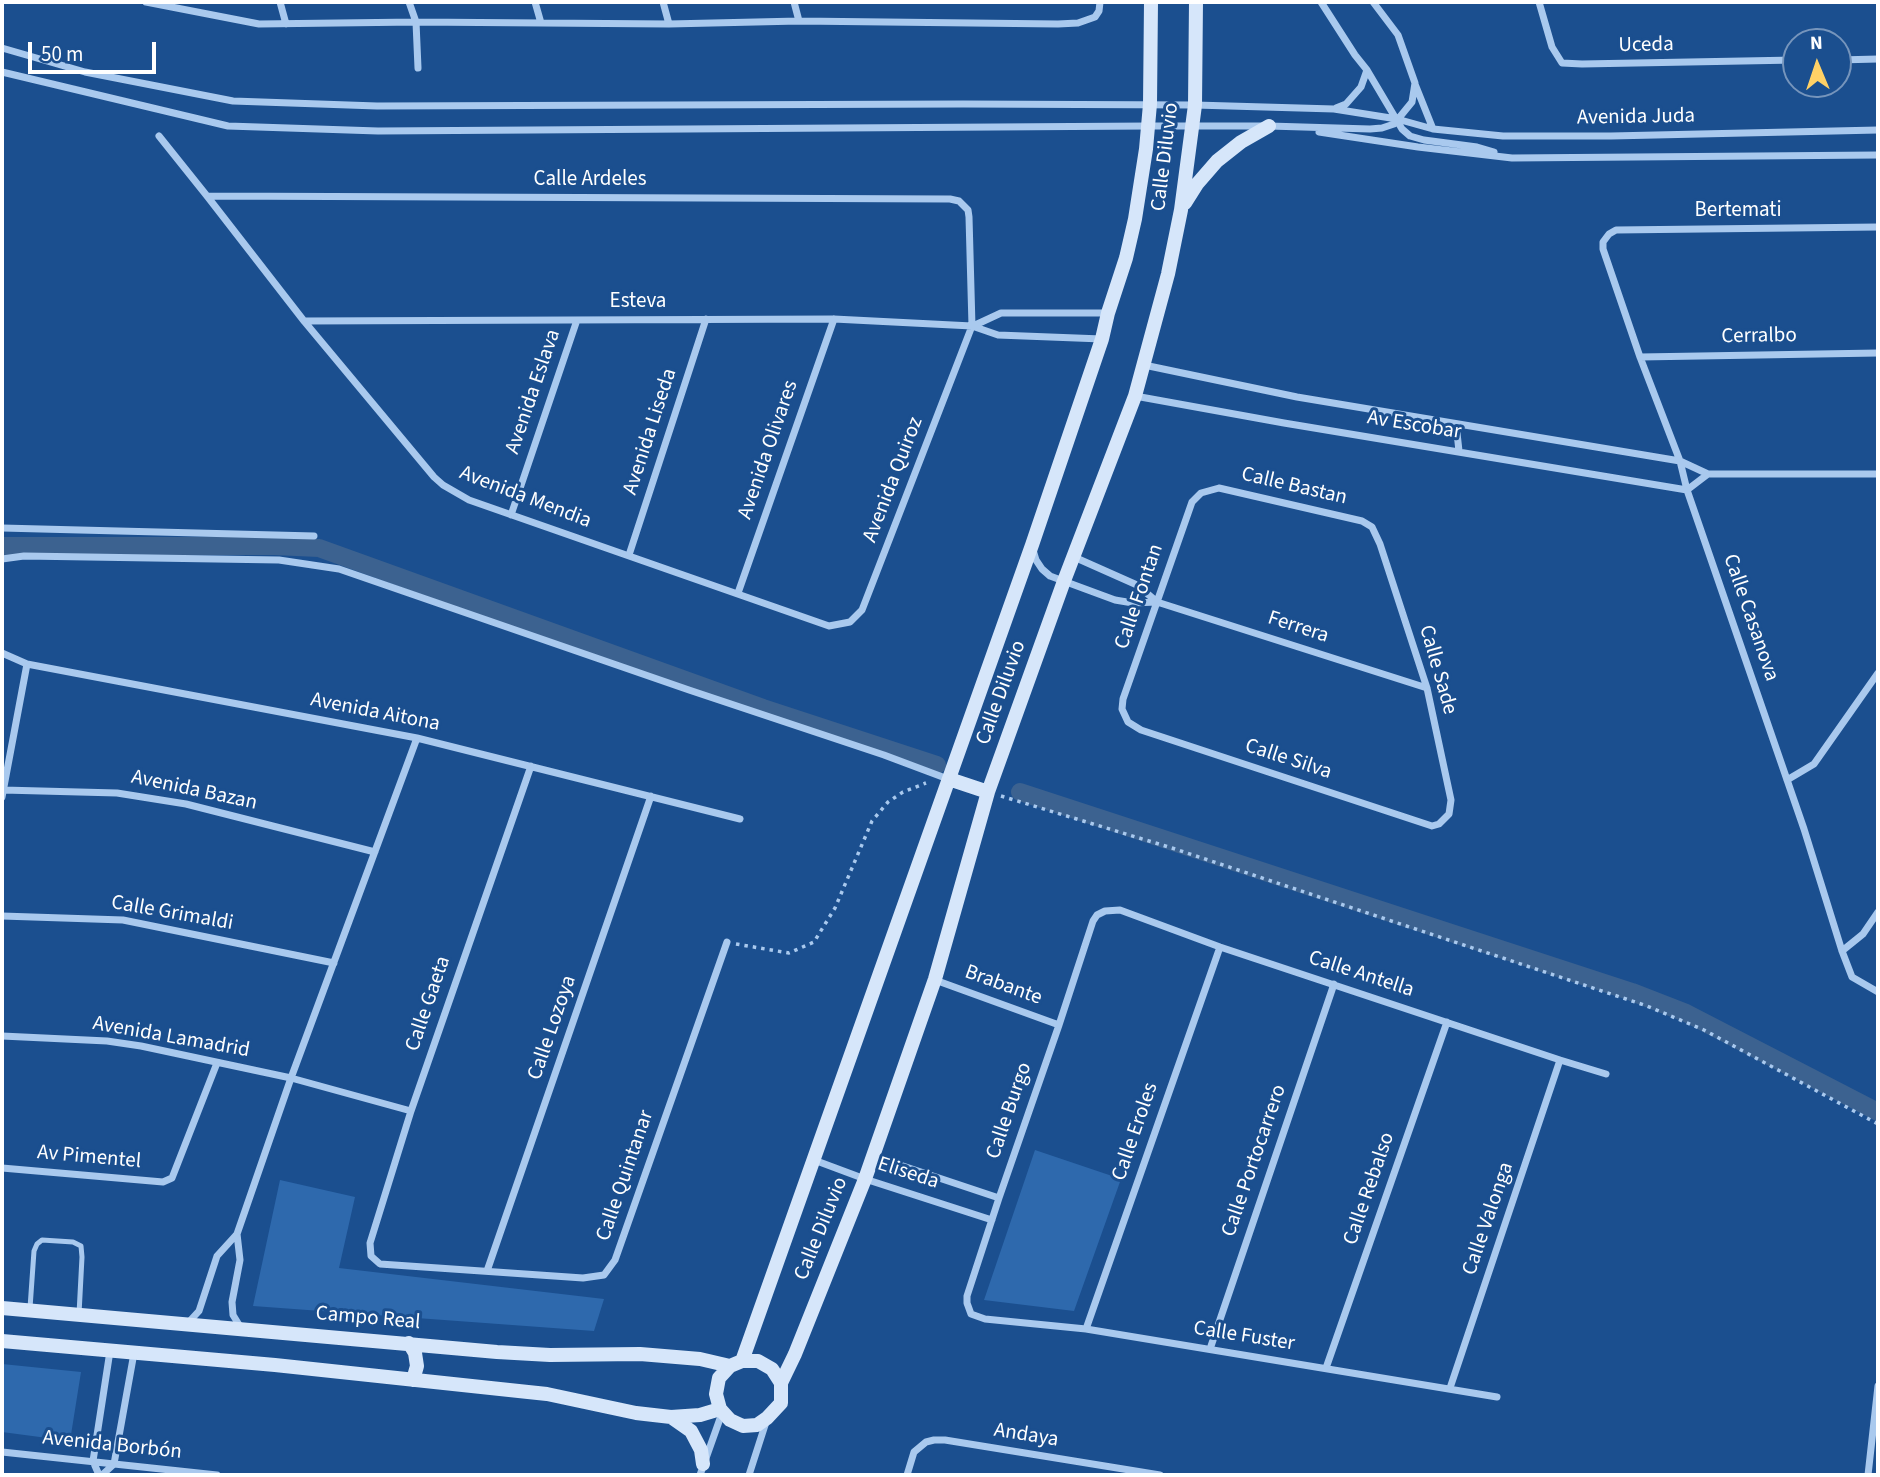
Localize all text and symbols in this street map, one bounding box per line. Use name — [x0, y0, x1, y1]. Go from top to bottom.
scale bar — [32, 28, 159, 72]
north arrow — [1782, 28, 1852, 98]
text: N — [1810, 30, 1823, 57]
street label: Uceda — [1618, 33, 1674, 59]
text: 50 m — [41, 39, 83, 69]
street label: Calle Diluvio — [1147, 101, 1185, 213]
street label: Avenida Juda — [1577, 104, 1695, 132]
street label: Calle Ardeles — [533, 167, 647, 193]
street label: Bertemati — [1694, 198, 1782, 224]
street label: Esteva — [610, 289, 666, 315]
street label: Cerralbo — [1721, 324, 1797, 350]
street label: Avenida Eslava — [501, 326, 567, 458]
street label: Avenida Liseda — [619, 366, 683, 498]
street label: Avenida Olivares — [733, 377, 805, 523]
street label: Av Escobar — [1365, 406, 1463, 446]
street label: Avenida Quiroz — [859, 414, 929, 546]
street label: Avenida Mendia — [456, 461, 594, 535]
street label: Calle Bastan — [1239, 463, 1349, 511]
street label: Calle Fontan — [1110, 541, 1170, 653]
street label: Calle Casanova — [1716, 551, 1784, 685]
street label: Ferrera — [1264, 606, 1332, 650]
street label: Calle Sade — [1412, 622, 1462, 718]
street label: Calle Diluvio — [971, 637, 1033, 749]
street label: Avenida Aitona — [308, 688, 442, 738]
street label: Calle Silva — [1241, 734, 1335, 786]
street label: Avenida Bazan — [129, 765, 259, 817]
street label: Calle Grimaldi — [109, 891, 235, 937]
street label: Calle Antella — [1305, 946, 1417, 1004]
street label: Calle Gaeta — [401, 953, 457, 1055]
street label: Brabante — [961, 960, 1045, 1012]
street label: Calle Lozoya — [523, 972, 583, 1084]
street label: Avenida Lamadrid — [91, 1012, 251, 1064]
street label: Calle Burgo — [982, 1059, 1038, 1163]
street label: Calle Eroles — [1107, 1080, 1165, 1184]
street label: Calle Portocarrero — [1217, 1082, 1293, 1240]
street label: Calle Quintanar — [592, 1107, 660, 1245]
street label: Calle Rebalso — [1339, 1129, 1401, 1249]
street label: Av Pimentel — [36, 1141, 142, 1175]
street label: Eliseda — [874, 1152, 942, 1196]
street label: Calle Valonga — [1458, 1159, 1520, 1279]
street label: Calle Diluvio — [790, 1174, 854, 1284]
street label: Campo Real — [315, 1302, 421, 1336]
street label: Calle Fuster — [1192, 1317, 1296, 1357]
street label: Andaya — [992, 1418, 1060, 1454]
street label: Avenida Borbón — [41, 1426, 183, 1466]

